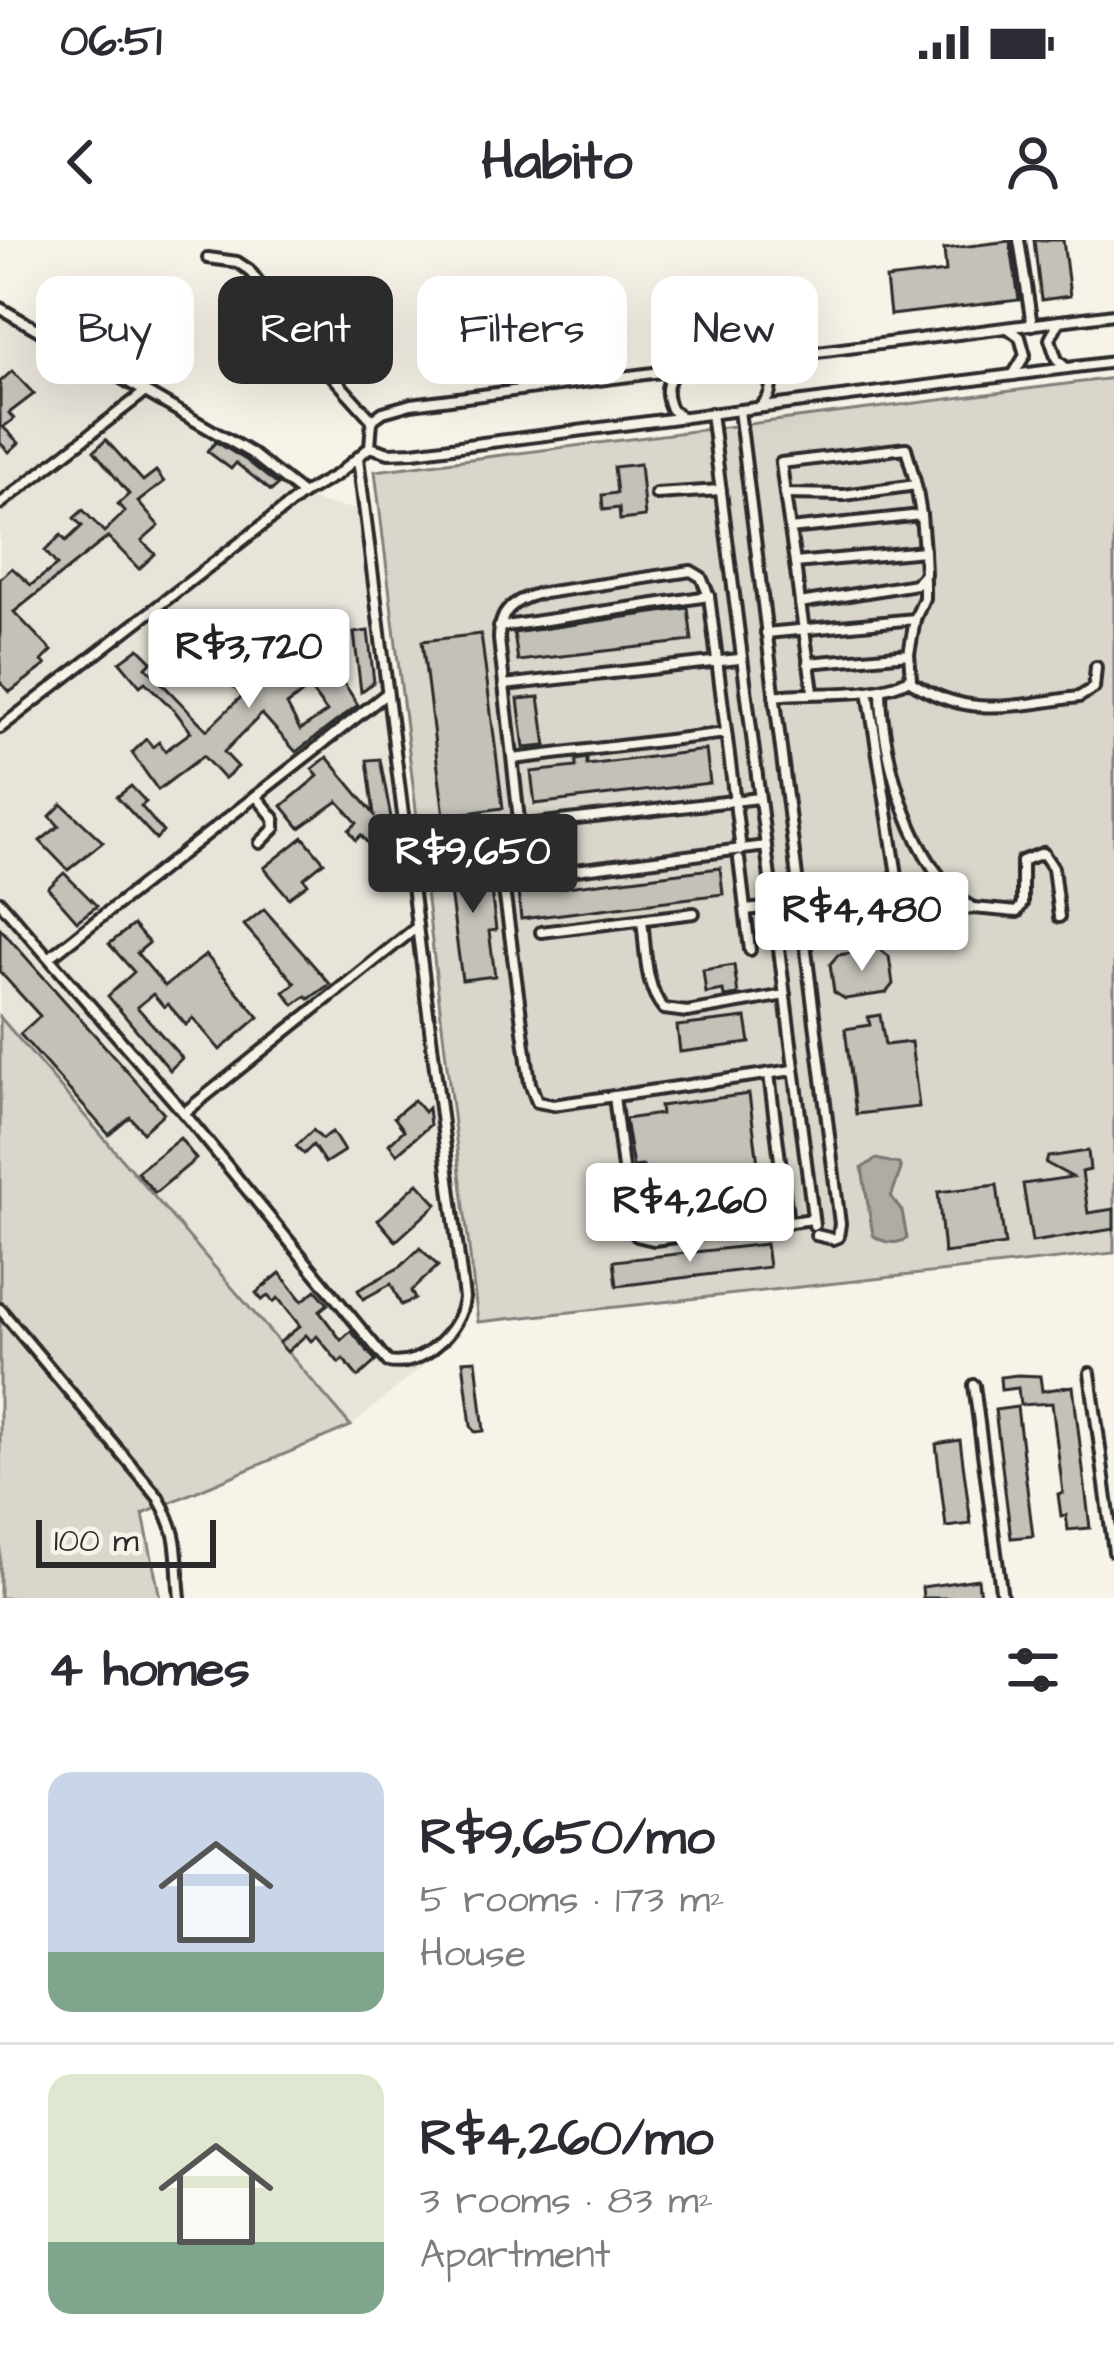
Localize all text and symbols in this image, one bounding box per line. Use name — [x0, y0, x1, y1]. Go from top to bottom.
text: 06:51 — [60, 11, 162, 73]
text: Habito — [482, 125, 632, 200]
icon: back — [48, 129, 114, 195]
icon: person — [1000, 129, 1066, 195]
chip: Buy — [36, 276, 194, 384]
chip: Rent — [218, 276, 393, 384]
chip: Filters — [417, 276, 627, 384]
chip: New — [651, 276, 818, 384]
pin: R$3,720 — [138, 609, 360, 711]
text: R$3,720 — [175, 621, 323, 675]
pin: R$9,650 — [362, 814, 584, 916]
text: R$9,650 — [395, 826, 551, 880]
pin: R$4,480 — [751, 872, 973, 974]
text: R$4,480 — [782, 884, 942, 938]
pin: R$4,260 — [579, 1163, 801, 1265]
text: R$4,260 — [613, 1175, 767, 1229]
scale bar — [36, 1514, 216, 1567]
text: 100 m — [54, 1518, 139, 1564]
text: 4 homes — [48, 1635, 250, 1706]
icon: filters — [1000, 1637, 1066, 1703]
text: R$9,650/mo — [420, 1803, 715, 1874]
icon: home — [144, 1820, 288, 1964]
text: 5 rooms · 173 m² — [420, 1874, 725, 1928]
text: House — [420, 1928, 526, 1982]
text: R$4,260/mo — [420, 2104, 713, 2175]
icon: home — [144, 2122, 288, 2266]
text: 3 rooms · 83 m² — [420, 2175, 713, 2229]
text: Apartment — [420, 2229, 611, 2283]

